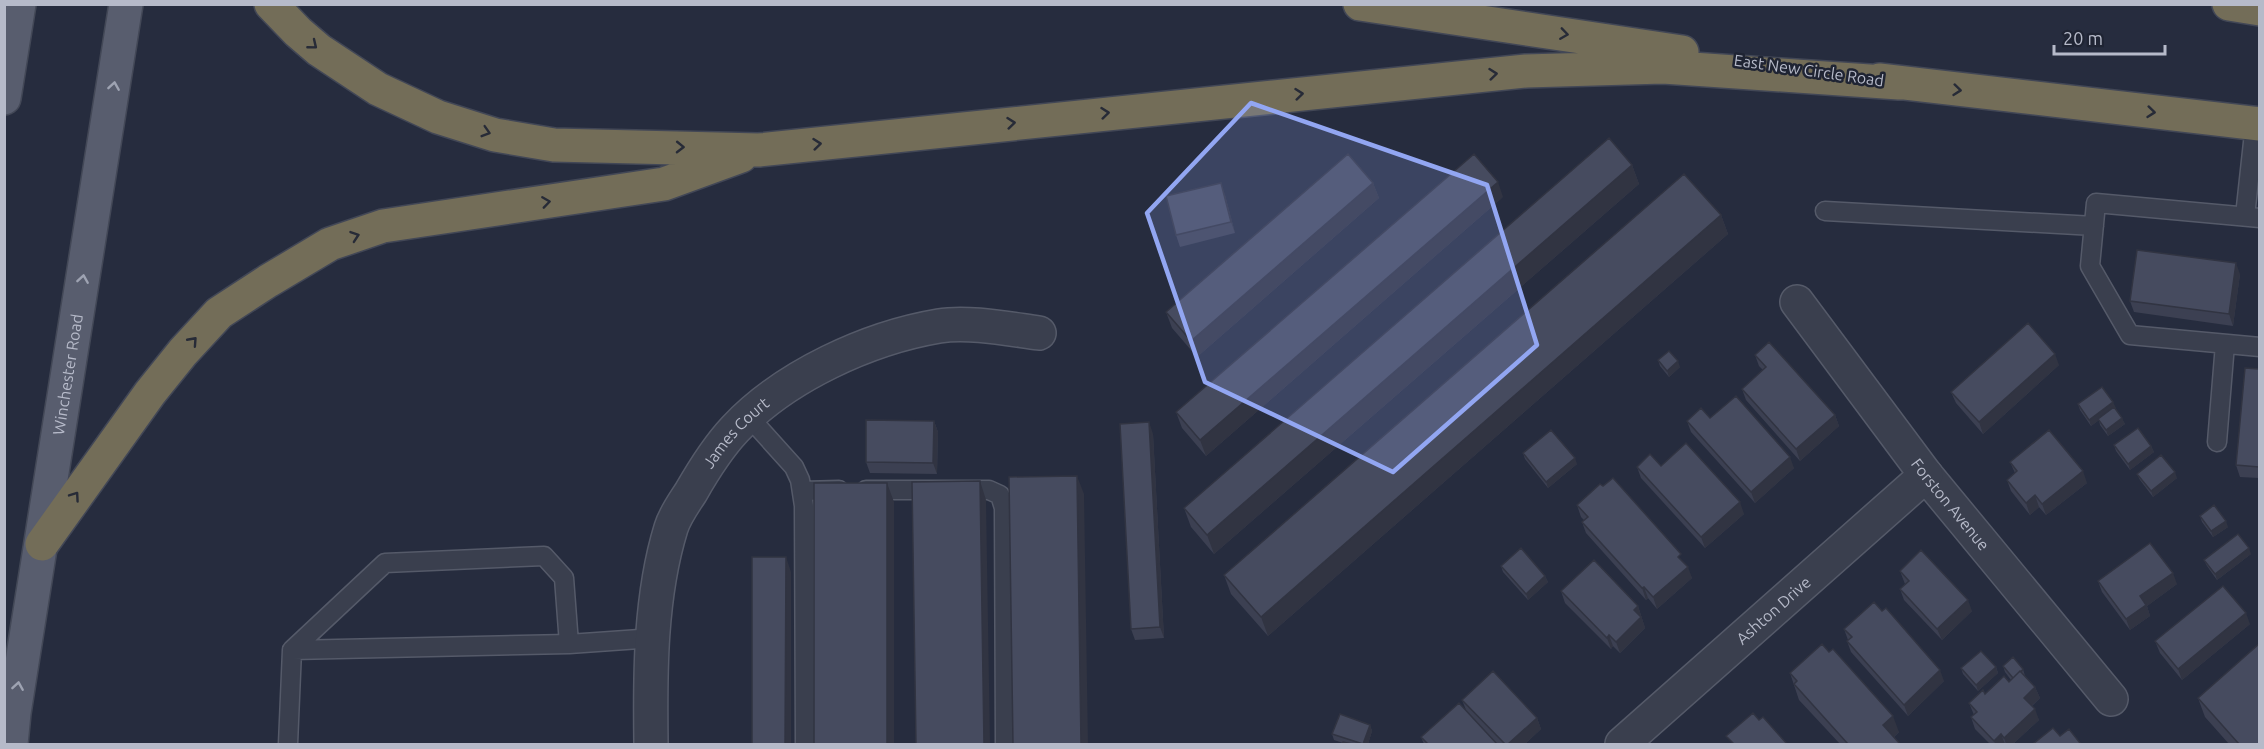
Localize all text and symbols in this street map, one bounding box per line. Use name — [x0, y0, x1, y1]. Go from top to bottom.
scale bar — [2054, 18, 2165, 56]
one-way arrow — [1559, 28, 1568, 40]
text: 20 m — [2063, 28, 2103, 48]
one-way arrow — [306, 38, 317, 49]
street label: East New Circle Road — [1733, 51, 1885, 89]
one-way arrow — [1489, 68, 1498, 81]
one-way arrow — [107, 82, 119, 91]
one-way arrow — [1953, 83, 1962, 96]
one-way arrow — [1295, 88, 1304, 101]
one-way arrow — [2146, 105, 2155, 118]
one-way arrow — [1101, 108, 1110, 120]
one-way arrow — [1006, 117, 1015, 130]
one-way arrow — [480, 125, 491, 137]
one-way arrow — [812, 138, 821, 151]
one-way arrow — [675, 141, 684, 153]
one-way arrow — [542, 197, 551, 209]
one-way arrow — [349, 230, 360, 243]
one-way arrow — [77, 274, 89, 284]
street label: Winchester Road — [49, 313, 86, 436]
one-way arrow — [186, 337, 197, 348]
street label: James Court — [699, 393, 773, 471]
street label: Forston Avenue — [1908, 455, 1993, 554]
one-way arrow — [68, 492, 79, 503]
street label: Ashton Drive — [1732, 573, 1814, 648]
one-way arrow — [12, 682, 24, 691]

